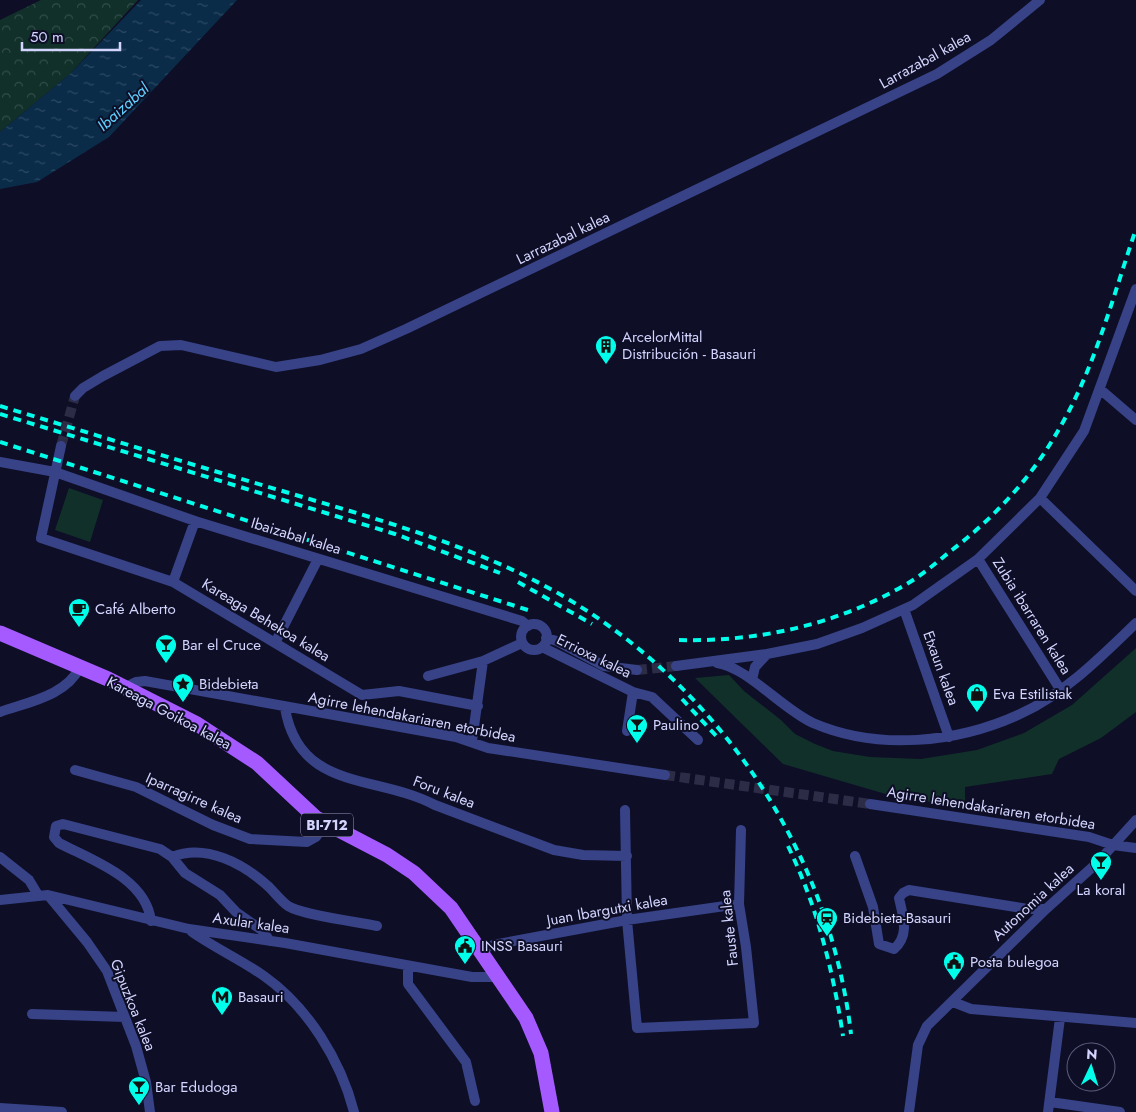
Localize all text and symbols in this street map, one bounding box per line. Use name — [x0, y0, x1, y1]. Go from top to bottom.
scale bar — [22, 20, 120, 52]
text: 50 m — [30, 26, 64, 48]
street label: Larrazabal kalea — [875, 26, 975, 94]
water label: Ibaizabal — [92, 76, 155, 137]
street label: Larrazabal kalea — [513, 206, 613, 270]
place label: ArcelorMittal Distribución - Basauri — [622, 326, 756, 365]
building icon: ArcelorMittal Distribución - Basauri — [594, 334, 618, 365]
street label: Ibaizabal kalea — [248, 512, 344, 560]
street label: Zubia ibarraren kalea — [987, 553, 1077, 679]
street label: Kareaga Behekoa kalea — [198, 573, 334, 667]
cafe icon: Café Alberto — [67, 597, 91, 628]
place label: Café Alberto — [95, 598, 176, 620]
street label: Errioxa kalea — [553, 628, 635, 684]
street label: Etxaun kalea — [917, 628, 965, 708]
bar icon: Bar el Cruce — [154, 633, 178, 664]
place label: Bar el Cruce — [182, 634, 261, 656]
street label: Kareaga Goikoa kalea — [103, 671, 235, 755]
place icon: Bidebieta — [171, 672, 195, 703]
place label: Bidebieta — [199, 673, 259, 695]
shop icon: Eva Estilistak — [965, 682, 989, 713]
place label: Eva Estilistak — [993, 683, 1073, 705]
street label: Agirre lehendakariaren etorbidea — [306, 686, 518, 748]
bar icon: Paulino — [625, 713, 649, 744]
place label: Paulino — [653, 714, 699, 736]
street label: Iparragirre kalea — [142, 767, 246, 829]
street label: Foru kalea — [410, 770, 478, 814]
street label: Agirre lehendakariaren etorbidea — [885, 781, 1097, 835]
road number: BI-712 — [301, 814, 353, 836]
bar icon: La koral — [1089, 850, 1113, 881]
street label: Autonomia kalea — [987, 858, 1079, 946]
place label: La koral — [1077, 879, 1125, 901]
street label: Juan Ibargutxi kalea — [543, 889, 669, 932]
street label: Fauste kalea — [714, 889, 744, 967]
station icon: Bidebieta-Basauri — [815, 906, 839, 937]
street label: Axular kalea — [211, 907, 291, 939]
place label: Bidebieta-Basauri — [843, 907, 951, 929]
public building icon: INSS Basauri — [453, 934, 477, 965]
place label: INSS Basauri — [481, 935, 563, 957]
public building icon: Posta bulegoa — [942, 950, 966, 981]
place label: Posta bulegoa — [970, 951, 1059, 973]
street label: Gipuzkoa kalea — [105, 956, 161, 1054]
metro station icon: Basauri — [210, 985, 234, 1016]
place label: Basauri — [238, 986, 284, 1008]
north arrow — [1066, 1042, 1116, 1092]
text: N — [1086, 1044, 1098, 1064]
bar icon: Bar Edudoga — [127, 1075, 151, 1106]
place label: Bar Edudoga — [155, 1076, 237, 1098]

